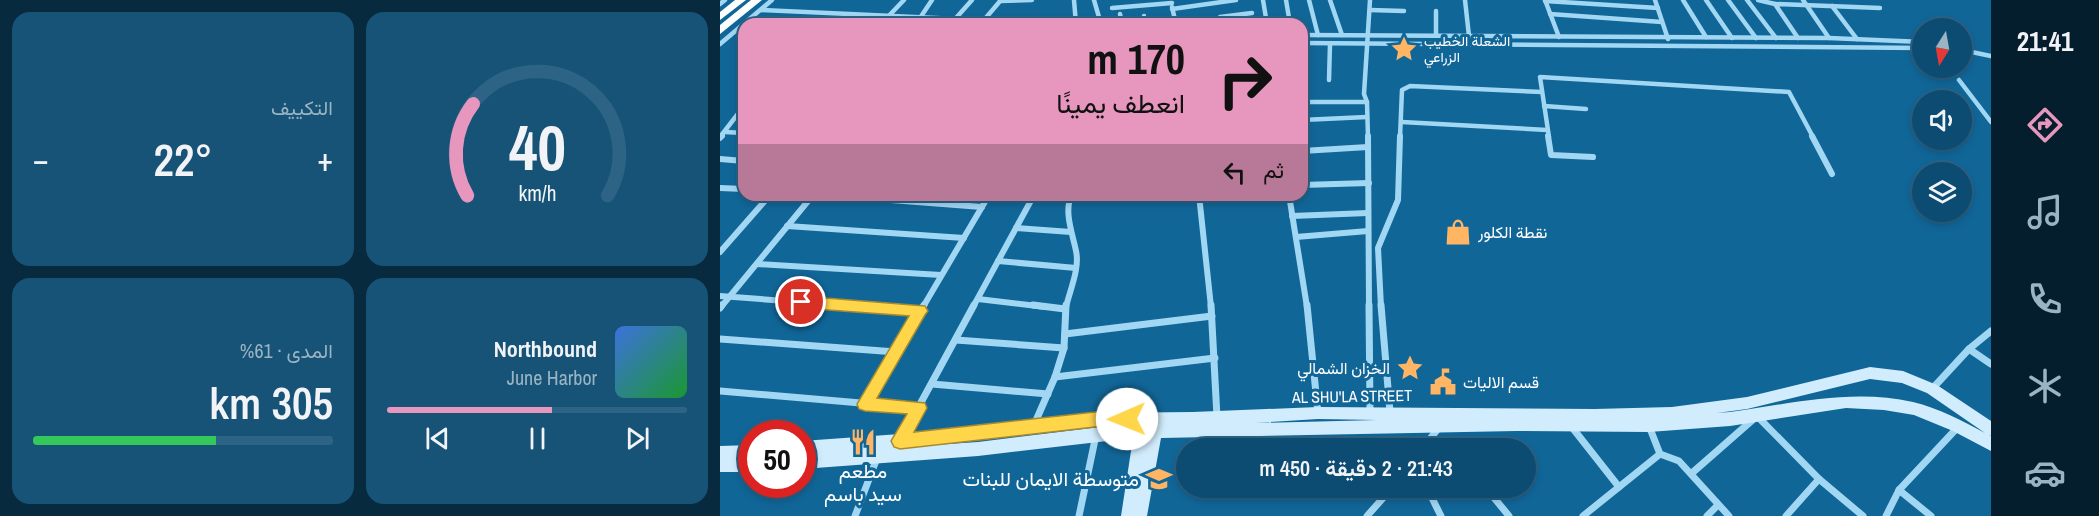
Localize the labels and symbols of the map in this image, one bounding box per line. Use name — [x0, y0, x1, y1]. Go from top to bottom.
north arrow — [1912, 18, 1972, 78]
place label: الشعلة الخطيب الزراعي — [1424, 32, 1510, 69]
place icon: الشعلة الخطيب الزراعي — [1389, 34, 1419, 64]
shop icon: نقطة الكلور — [1443, 217, 1473, 247]
place label: نقطة الكلور — [1477, 221, 1547, 243]
pin — [775, 276, 826, 327]
place icon: الخزان الشمالي — [1395, 353, 1425, 383]
place label: الخزان الشمالي — [1297, 357, 1390, 382]
public building icon: قسم الاليات — [1428, 367, 1458, 397]
place label: قسم الاليات — [1463, 371, 1539, 393]
street label: AL SHU'LA STREET — [1291, 384, 1412, 408]
position arrow — [1095, 387, 1159, 451]
speed limit sign: 50 — [738, 420, 816, 498]
restaurant icon: مطعم سيد باسم — [848, 427, 878, 457]
place label: مطعم سيد باسم — [824, 457, 902, 507]
school or university icon: متوسطة الايمان للبنات — [1144, 464, 1174, 494]
place label: متوسطة الايمان للبنات — [963, 465, 1139, 492]

